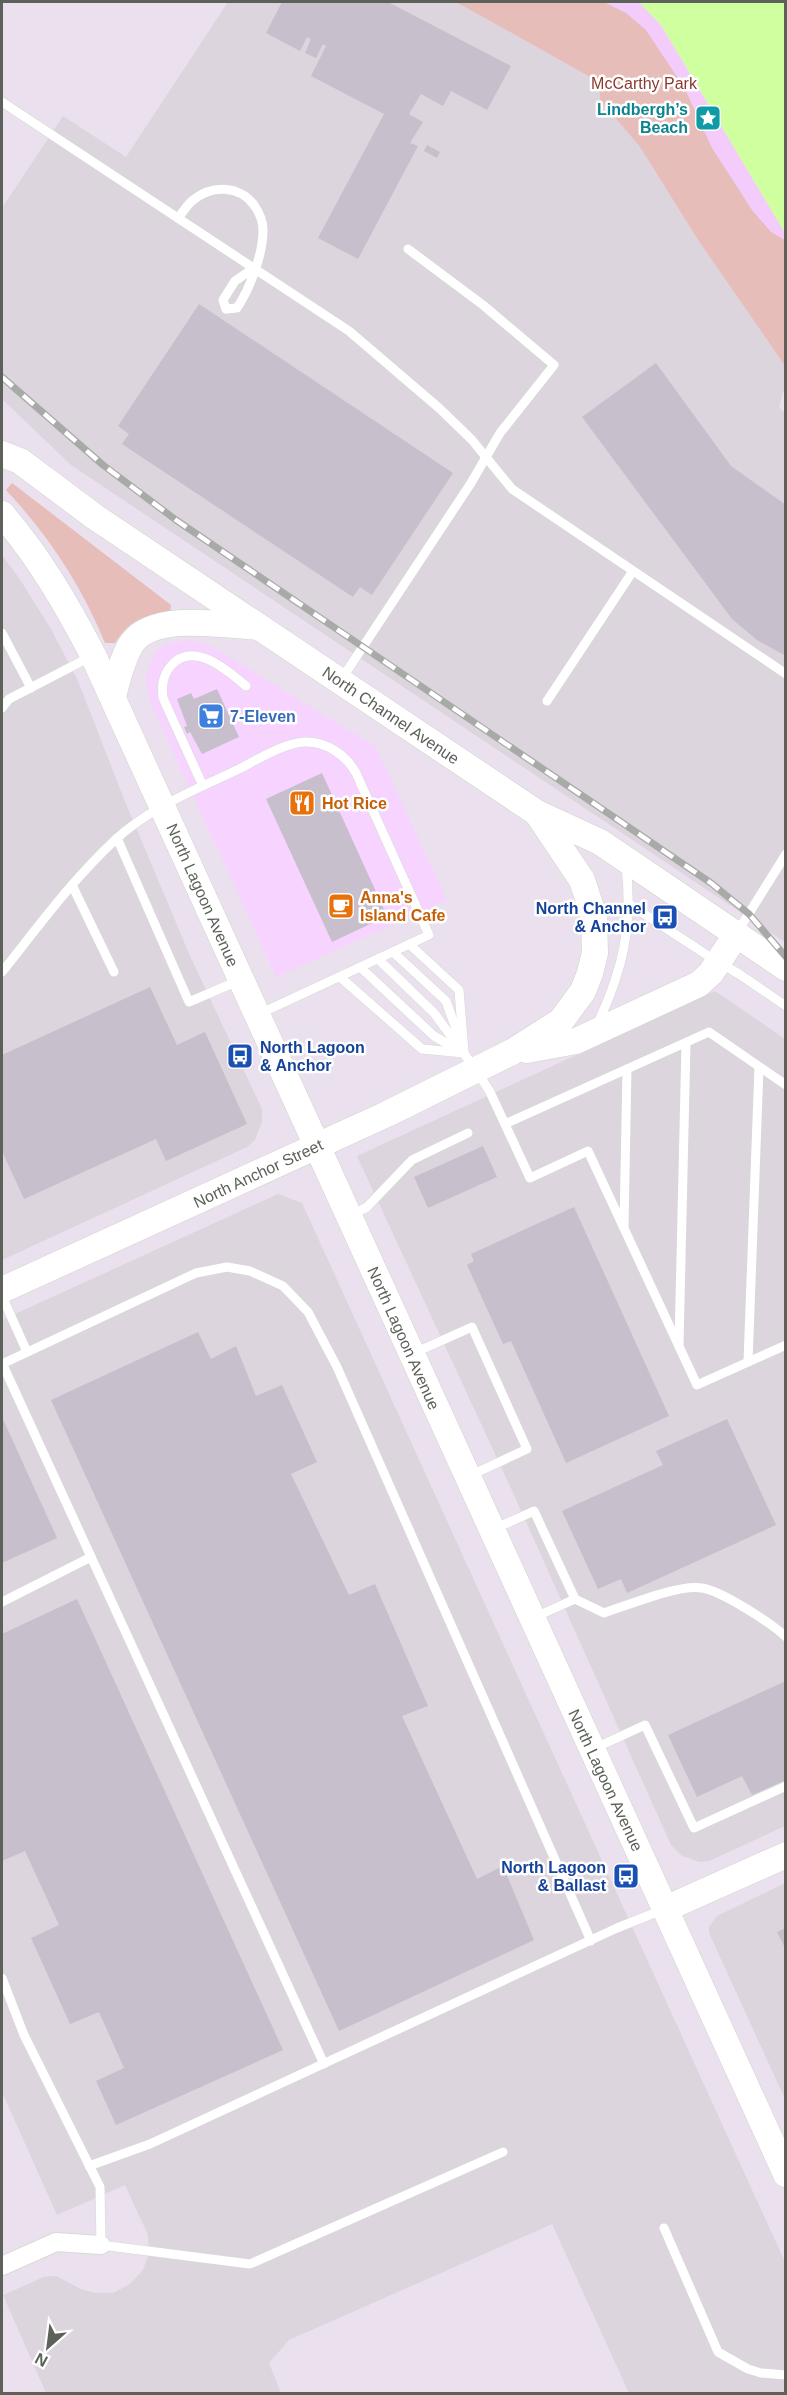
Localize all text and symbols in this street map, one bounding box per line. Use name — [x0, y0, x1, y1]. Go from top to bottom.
park label: McCarthy Park — [591, 75, 698, 92]
place label: Lindbergh’s Beach — [597, 101, 688, 136]
place icon: Lindbergh’s Beach — [693, 103, 723, 133]
street label: North Channel Avenue — [319, 663, 462, 767]
supermarket icon: 7-Eleven — [196, 701, 226, 731]
place label: 7-Eleven — [230, 708, 296, 725]
restaurant icon: Hot Rice — [287, 788, 317, 818]
place label: Hot Rice — [322, 795, 387, 812]
street label: North Lagoon Avenue — [163, 821, 242, 969]
place label: Anna's Island Cafe — [360, 889, 445, 924]
cafe icon: Anna's Island Cafe — [326, 891, 356, 921]
place label: North Channel & Anchor — [536, 900, 646, 935]
bus stop icon: North Channel & Anchor — [650, 902, 680, 932]
place label: North Lagoon & Anchor — [260, 1039, 365, 1074]
bus stop icon: North Lagoon & Anchor — [225, 1041, 255, 1071]
street label: North Anchor Street — [191, 1136, 326, 1211]
street label: North Lagoon Avenue — [364, 1264, 443, 1412]
street label: North Lagoon Avenue — [565, 1707, 646, 1854]
place label: North Lagoon & Ballast — [501, 1859, 607, 1894]
bus stop icon: North Lagoon & Ballast — [611, 1861, 641, 1891]
north arrow — [18, 2317, 78, 2377]
text: N — [32, 2350, 50, 2370]

